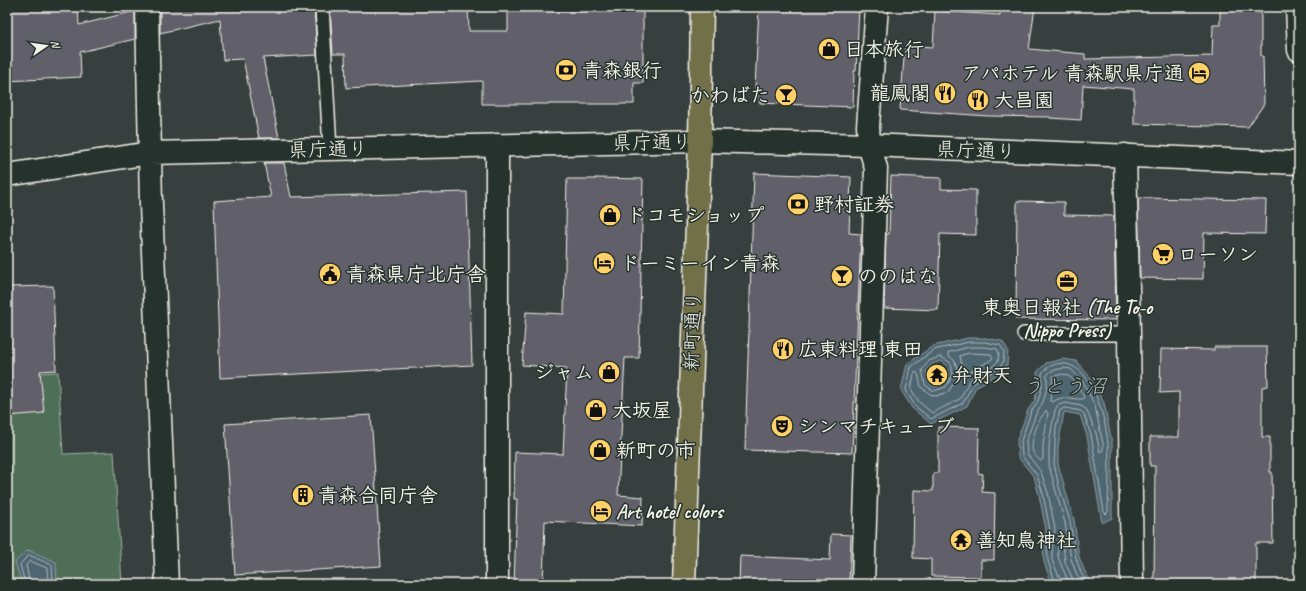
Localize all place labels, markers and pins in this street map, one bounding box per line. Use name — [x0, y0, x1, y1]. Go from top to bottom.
shop icon: 日本旅行 — [816, 36, 842, 62]
place label: 日本旅行 — [844, 37, 924, 62]
bank icon: 青森銀行 — [553, 57, 579, 83]
place label: 青森銀行 — [582, 58, 662, 83]
hotel icon: アパホテル 青森駅県庁通 — [1186, 60, 1212, 86]
place label: アパホテル 青森駅県庁通 — [962, 61, 1184, 86]
restaurant icon: 龍鳳閣 — [932, 80, 958, 106]
place label: 龍鳳閣 — [870, 81, 930, 106]
bar icon: かわばた — [773, 82, 799, 108]
place label: かわばた — [690, 83, 770, 108]
restaurant icon: 大昌園 — [965, 87, 991, 113]
place label: 大昌園 — [994, 88, 1054, 113]
bank icon: 野村証券 — [785, 191, 811, 217]
place label: 野村証券 — [814, 192, 894, 217]
shop icon: ドコモショップ — [597, 202, 623, 228]
place label: ドコモショップ — [626, 203, 764, 228]
supermarket icon: ローソン — [1150, 241, 1176, 267]
place label: ローソン — [1178, 242, 1258, 267]
hotel icon: ドーミーイン青森 — [591, 250, 617, 276]
place label: ドーミーイン青森 — [620, 251, 780, 276]
public building icon: 青森県庁北庁舎 — [317, 261, 343, 287]
place label: 青森県庁北庁舎 — [346, 262, 486, 287]
bar icon: ののはな — [829, 263, 855, 289]
place label: ののはな — [858, 264, 938, 289]
office icon: 東奥日報社 (The To-o Nippo Press) — [1054, 268, 1080, 294]
place label: 東奥日報社 (The To-o Nippo Press) — [982, 295, 1154, 343]
restaurant icon: 広東料理 東田 — [770, 336, 796, 362]
place label: 広東料理 東田 — [798, 337, 923, 362]
shop icon: ジャム — [596, 359, 622, 385]
place label: ジャム — [534, 360, 594, 385]
temple icon: 弁財天 — [924, 362, 950, 388]
place label: 弁財天 — [952, 363, 1012, 388]
shop icon: 大坂屋 — [583, 397, 609, 423]
place label: 大坂屋 — [612, 398, 672, 423]
theatre icon: シンマチキューブ — [769, 413, 795, 439]
place label: シンマチキューブ — [798, 414, 955, 439]
shop icon: 新町の市 — [587, 437, 613, 463]
place label: 新町の市 — [616, 438, 696, 463]
building icon: 青森合同庁舎 — [290, 482, 316, 508]
place label: 青森合同庁舎 — [318, 483, 438, 508]
hotel icon: Art hotel colors — [588, 498, 614, 524]
place label: Art hotel colors — [616, 499, 725, 524]
temple icon: 善知鳥神社 — [948, 527, 974, 553]
place label: 善知鳥神社 — [976, 528, 1076, 553]

